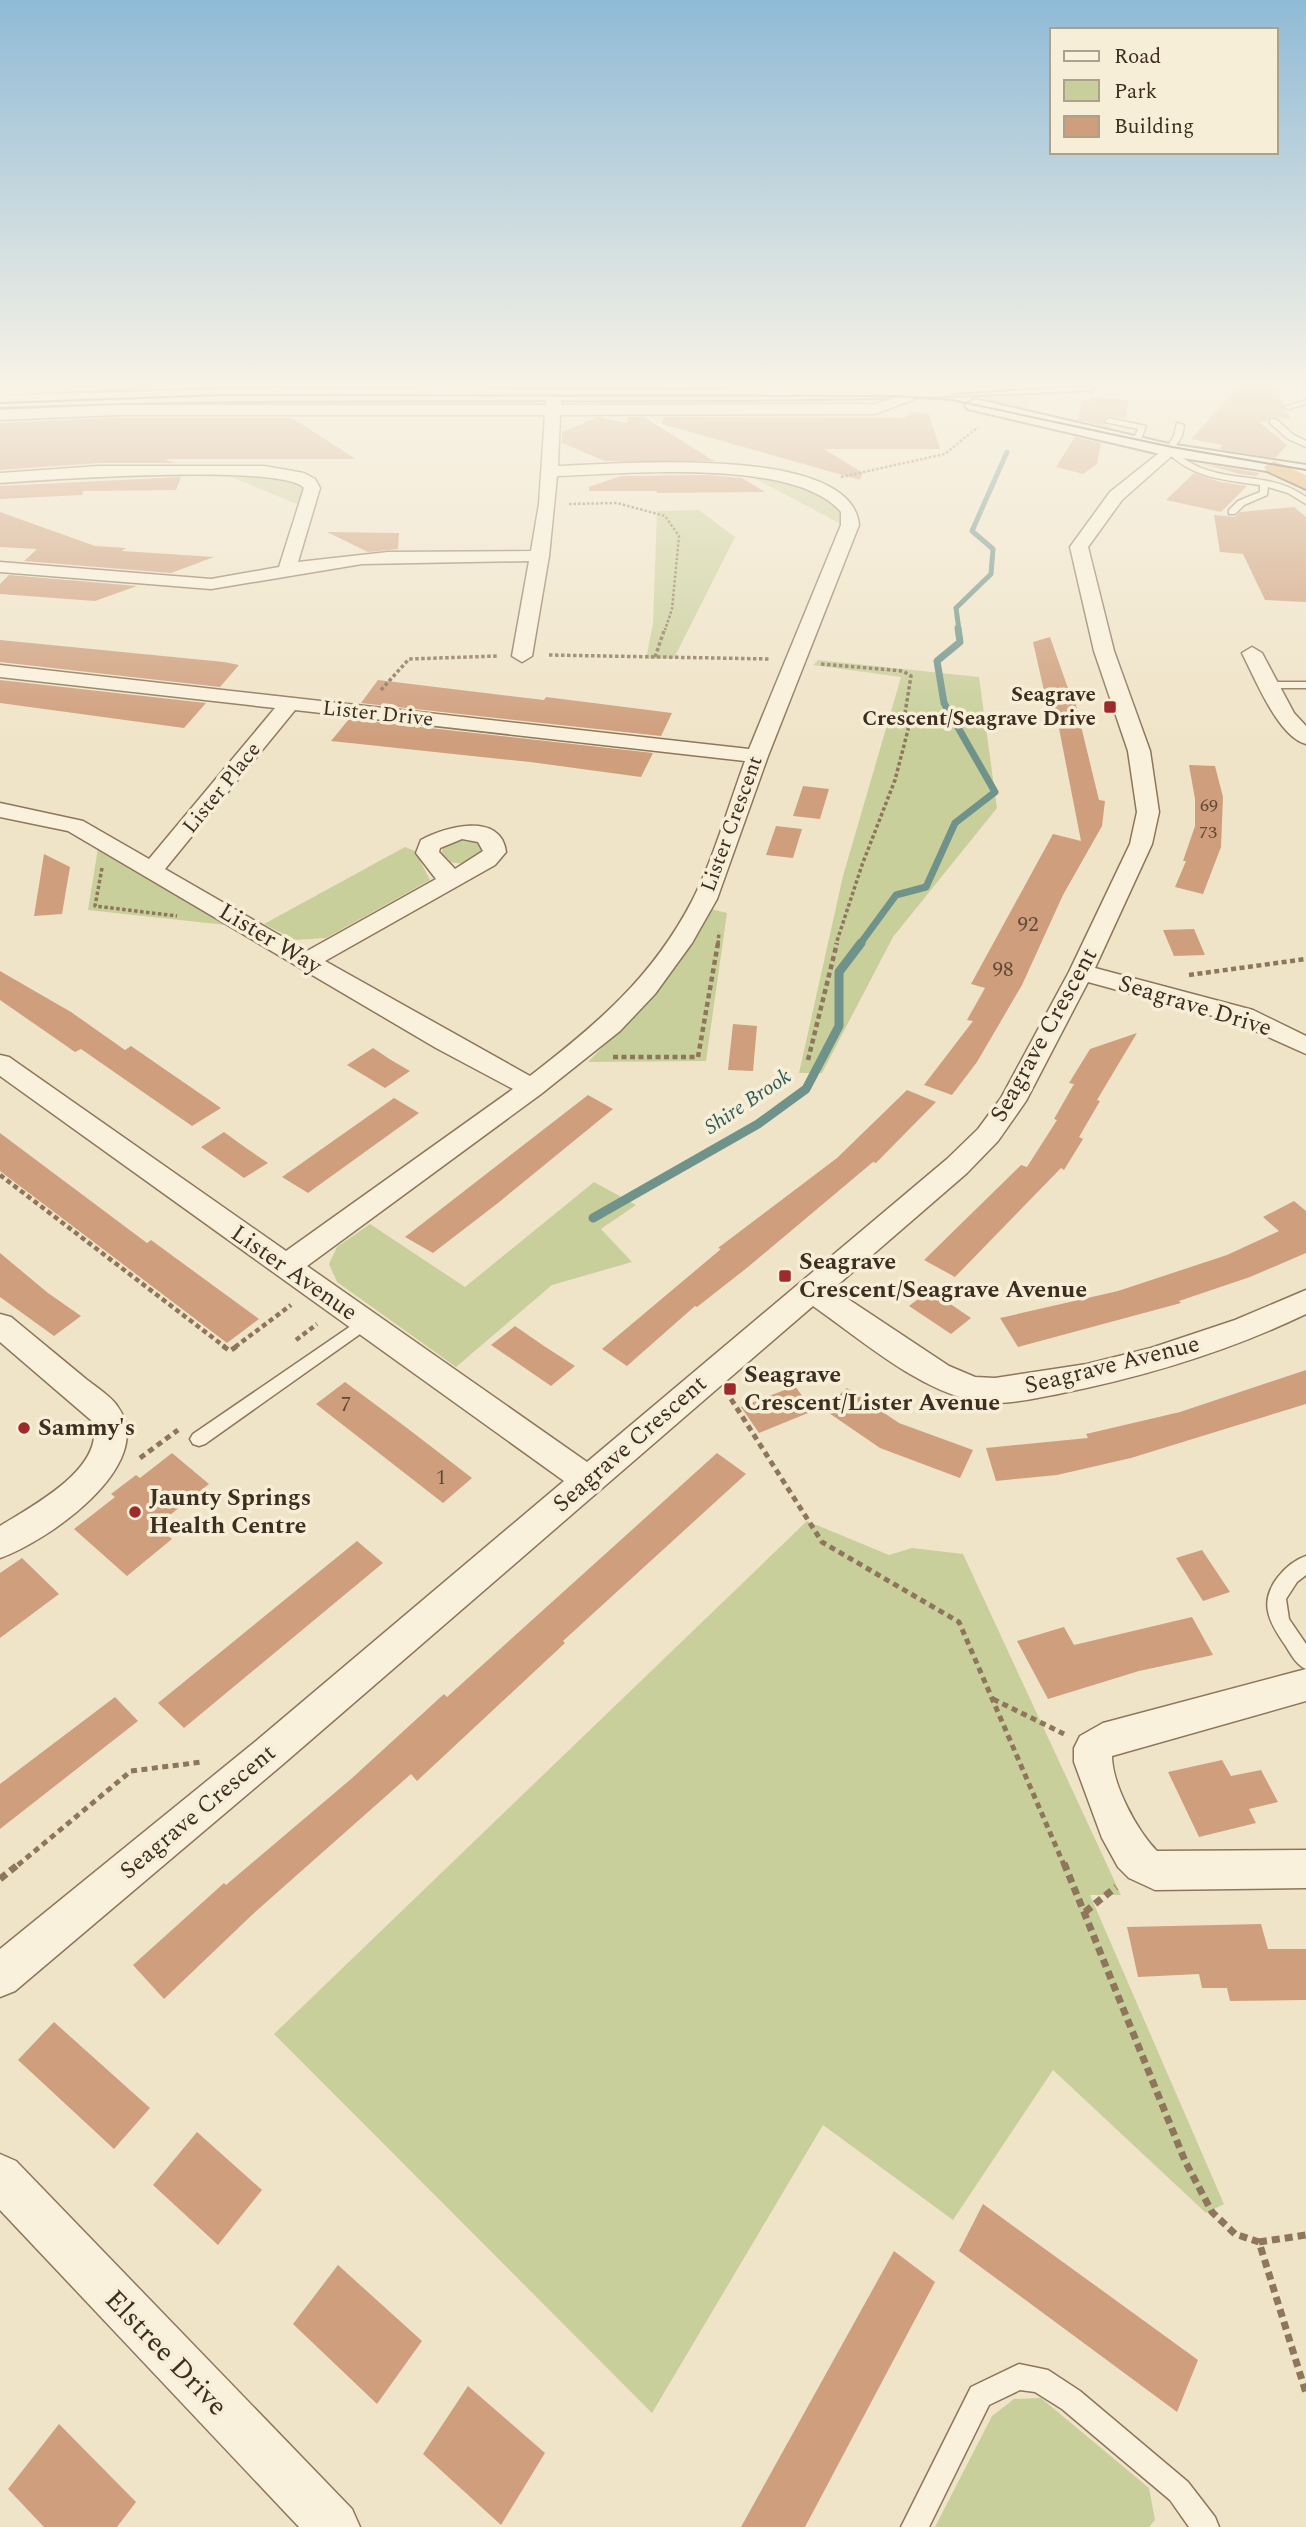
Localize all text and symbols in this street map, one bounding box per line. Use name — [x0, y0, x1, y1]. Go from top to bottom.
legend — [1050, 28, 1278, 154]
text: Road — [1114, 41, 1161, 73]
text: Park — [1114, 76, 1158, 108]
text: Building — [1114, 111, 1194, 143]
place label: Seagrave Crescent/Seagrave Drive — [862, 679, 1096, 735]
street label: Lister Drive — [321, 692, 435, 736]
marker: Seagrave Crescent/Seagrave Drive — [1102, 699, 1118, 715]
street label: Lister Place — [175, 735, 269, 841]
street label: Lister Crescent — [693, 752, 771, 896]
house number: 69 — [1200, 792, 1218, 819]
house number: 73 — [1199, 819, 1217, 846]
street label: Lister Way — [212, 894, 330, 985]
house number: 92 — [1018, 909, 1039, 941]
street label: Seagrave Crescent — [981, 941, 1107, 1129]
house number: 98 — [993, 954, 1014, 986]
street label: Seagrave Drive — [1114, 966, 1276, 1046]
water label: Shire Brook — [698, 1061, 798, 1143]
street label: Lister Avenue — [223, 1216, 365, 1330]
place label: Seagrave Crescent/Seagrave Avenue — [799, 1244, 1087, 1308]
marker: Seagrave Crescent/Seagrave Avenue — [777, 1268, 793, 1284]
street label: Seagrave Avenue — [1021, 1326, 1203, 1404]
place label: Seagrave Crescent/Lister Avenue — [744, 1357, 1000, 1421]
street label: Seagrave Crescent — [545, 1367, 715, 1521]
marker: Seagrave Crescent/Lister Avenue — [722, 1381, 738, 1397]
house number: 7 — [341, 1389, 351, 1421]
place label: Sammy's — [38, 1410, 135, 1446]
marker: Sammy's — [16, 1420, 32, 1436]
house number: 1 — [436, 1462, 446, 1494]
place label: Jaunty Springs Health Centre — [149, 1480, 311, 1544]
marker: Jaunty Springs Health Centre — [127, 1504, 143, 1520]
street label: Seagrave Crescent — [112, 1736, 284, 1888]
street label: Elstree Drive — [94, 2280, 238, 2426]

